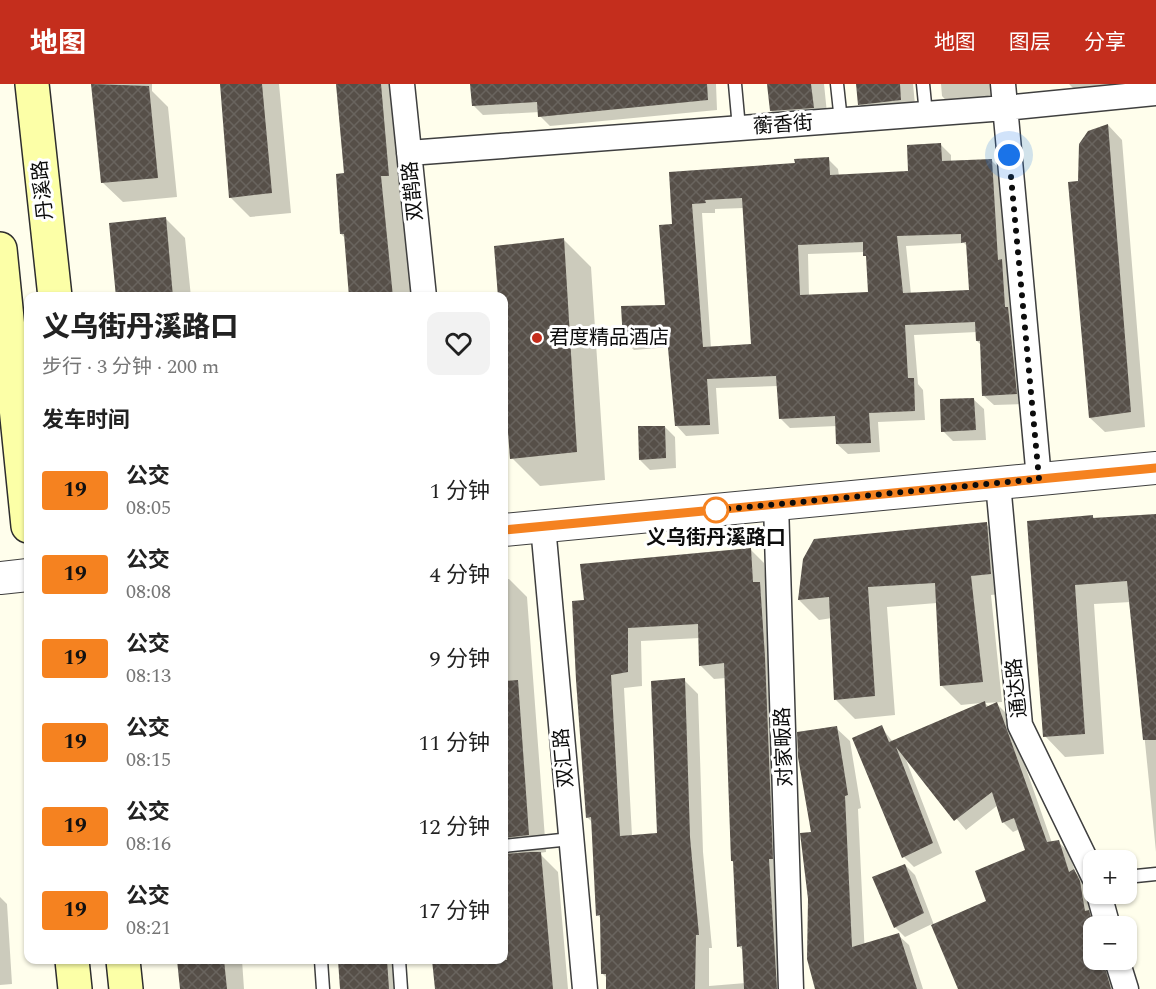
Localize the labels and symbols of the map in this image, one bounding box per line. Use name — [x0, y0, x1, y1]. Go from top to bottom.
street label: 蘅香街 — [752, 108, 814, 142]
your location — [994, 140, 1024, 170]
street label: 丹溪路 — [25, 159, 61, 221]
street label: 双鹊路 — [395, 160, 431, 222]
place label: 君度精品酒店 — [549, 323, 669, 353]
marker: 君度精品酒店 — [530, 331, 544, 345]
marker: 义乌街丹溪路口 — [703, 497, 729, 523]
place label: 义乌街丹溪路口 — [646, 523, 786, 553]
street label: 通达路 — [999, 657, 1035, 719]
street label: 对家畈路 — [768, 707, 800, 787]
street label: 双汇路 — [546, 727, 582, 789]

